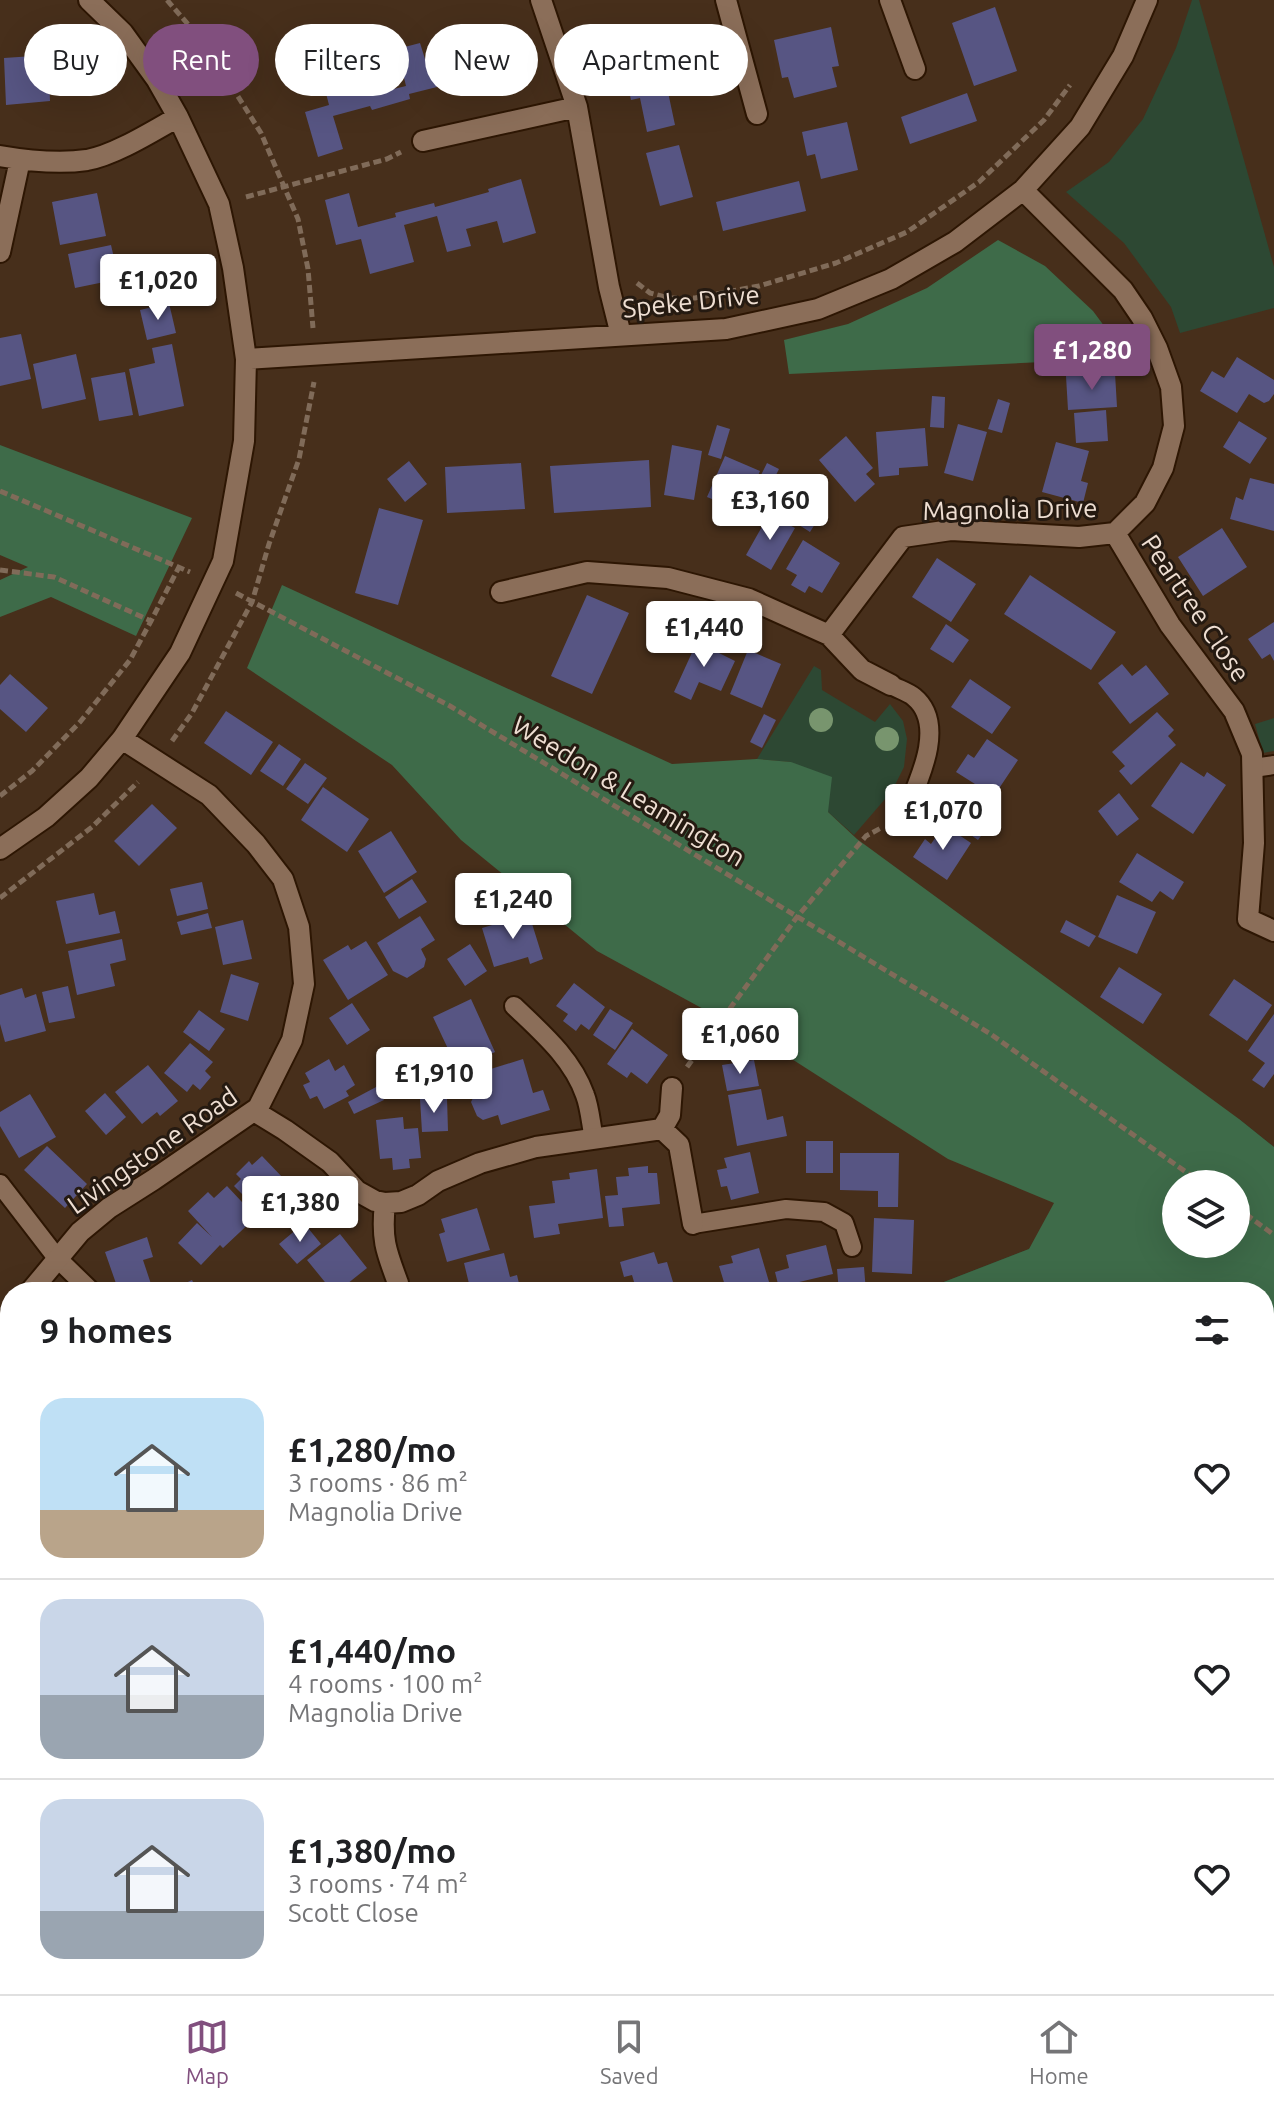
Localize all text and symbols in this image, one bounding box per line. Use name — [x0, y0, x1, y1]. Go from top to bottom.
chip: Buy — [24, 24, 127, 96]
chip: Rent — [143, 24, 259, 96]
chip: Filters — [275, 24, 409, 96]
chip: New — [425, 24, 538, 96]
chip: Apartment — [554, 24, 748, 96]
pin: £1,020 — [93, 254, 223, 322]
text: £1,020 — [118, 265, 198, 294]
street label: Speke Drive — [621, 279, 761, 323]
pin: £1,280 — [1027, 324, 1157, 392]
text: £1,280 — [1052, 335, 1132, 364]
pin: £3,160 — [705, 474, 835, 542]
text: £3,160 — [730, 485, 810, 514]
street label: Magnolia Drive — [922, 493, 1098, 525]
street label: Peartree Close — [1136, 529, 1256, 687]
pin: £1,440 — [639, 601, 769, 669]
text: £1,440 — [664, 612, 744, 641]
street label: Weedon & Leamington — [507, 710, 751, 872]
pin: £1,070 — [878, 784, 1008, 852]
text: £1,070 — [903, 795, 983, 824]
pin: £1,240 — [448, 873, 578, 941]
text: £1,240 — [473, 884, 553, 913]
pin: £1,060 — [675, 1008, 805, 1076]
text: £1,060 — [700, 1019, 780, 1048]
pin: £1,910 — [369, 1047, 499, 1115]
text: £1,910 — [394, 1058, 474, 1087]
street label: Livingstone Road — [62, 1081, 242, 1219]
map controls — [1162, 1170, 1250, 1258]
button: layers — [1162, 1170, 1250, 1258]
pin: £1,380 — [235, 1176, 365, 1244]
text: £1,380 — [260, 1187, 340, 1216]
icon: filters — [1190, 1308, 1234, 1352]
text: 9 homes — [40, 1311, 173, 1349]
icon: home — [104, 1430, 200, 1526]
text: £1,280/mo — [288, 1430, 456, 1468]
icon: heart — [1190, 1456, 1234, 1500]
text: 3 rooms · 86 m² — [288, 1468, 468, 1497]
text: Magnolia Drive — [288, 1497, 463, 1526]
icon: home — [104, 1631, 200, 1727]
text: £1,440/mo — [288, 1631, 456, 1669]
icon: heart — [1190, 1657, 1234, 1701]
text: 4 rooms · 100 m² — [288, 1669, 483, 1698]
text: Magnolia Drive — [288, 1698, 463, 1727]
icon: home — [104, 1831, 200, 1927]
text: £1,380/mo — [288, 1831, 456, 1869]
icon: heart — [1190, 1857, 1234, 1901]
text: 3 rooms · 74 m² — [288, 1869, 468, 1898]
text: Scott Close — [288, 1898, 419, 1927]
tab: Map — [185, 2015, 229, 2088]
tab: Saved — [600, 2015, 659, 2088]
tab: Home — [1029, 2015, 1089, 2088]

